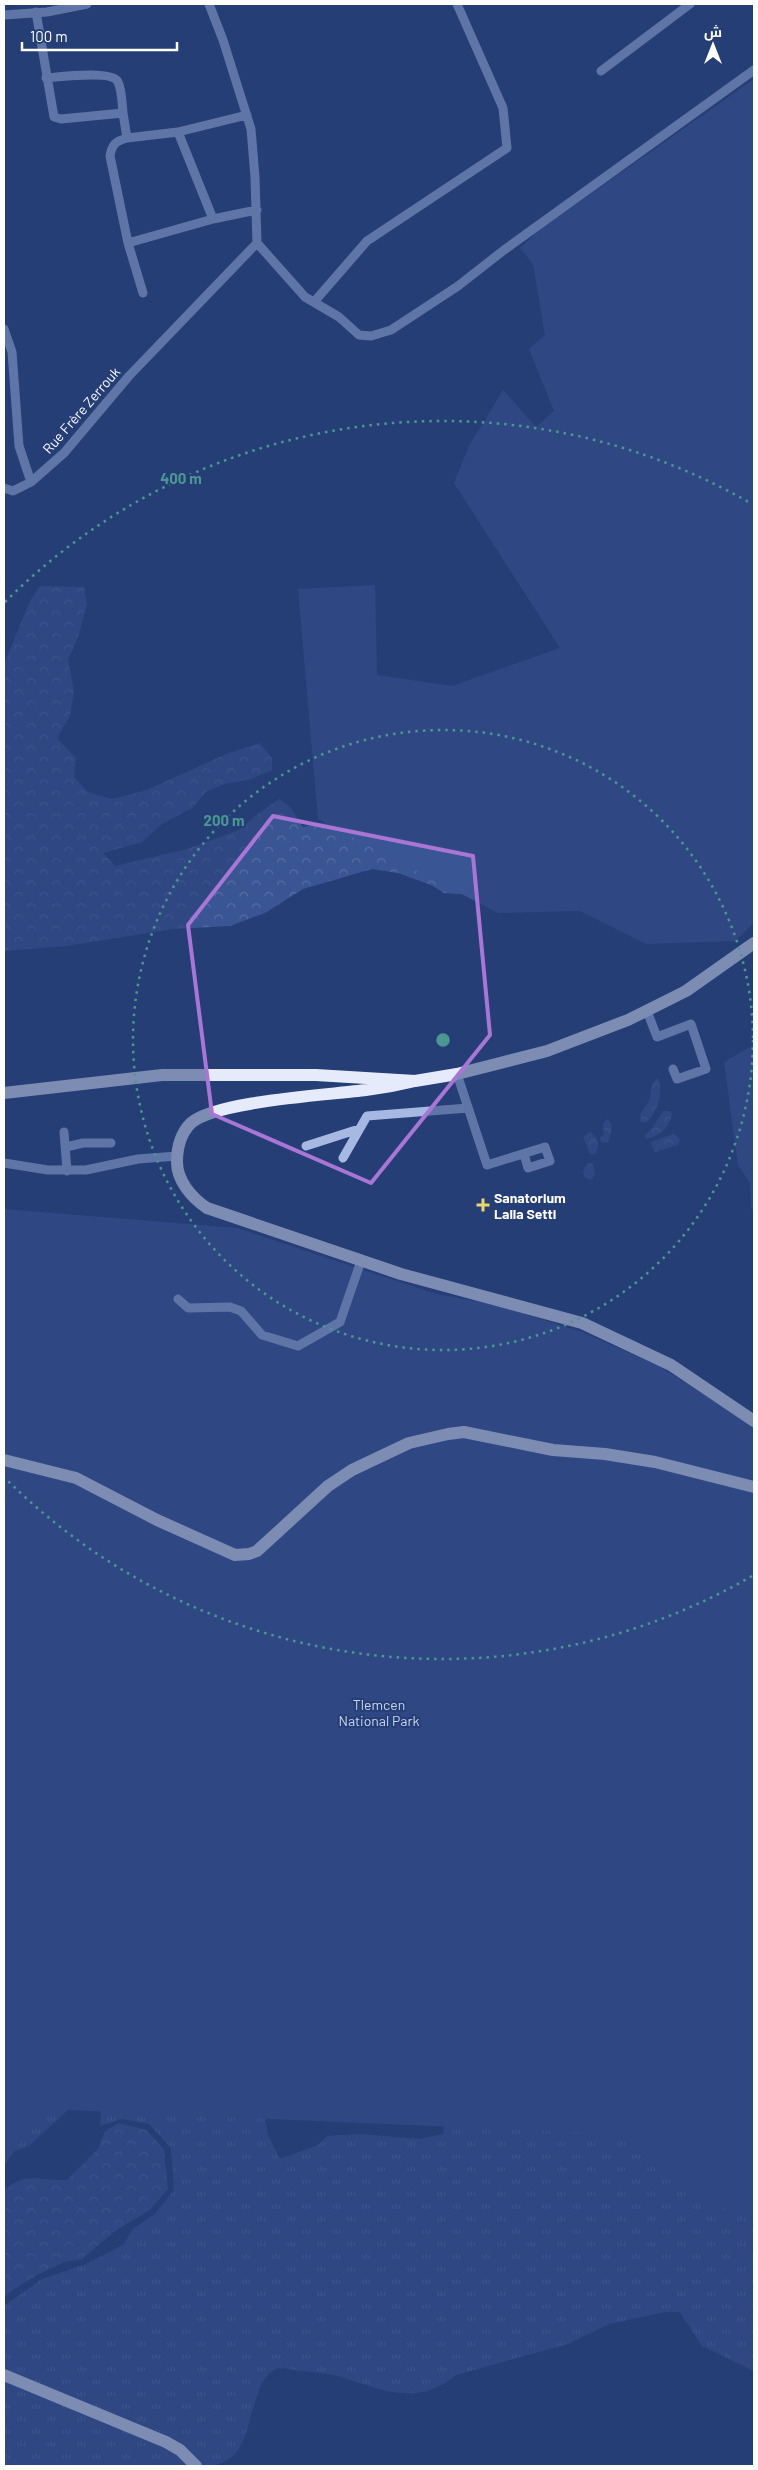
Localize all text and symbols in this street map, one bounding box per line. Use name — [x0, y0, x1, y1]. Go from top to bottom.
scale bar — [22, 20, 178, 52]
north arrow — [688, 20, 738, 70]
text: ش — [704, 23, 722, 41]
text: 100 m — [30, 27, 68, 45]
street label: Rue Frère Zerrouk — [39, 363, 123, 457]
text: 400 m — [160, 469, 202, 487]
text: 200 m — [203, 811, 245, 829]
centre of rings — [434, 1031, 452, 1049]
place label: Sanatorium Lalla Setti — [494, 1189, 566, 1222]
marker: Sanatorium Lalla Setti — [476, 1198, 490, 1212]
park label: Tlemcen National Park — [338, 1696, 420, 1729]

